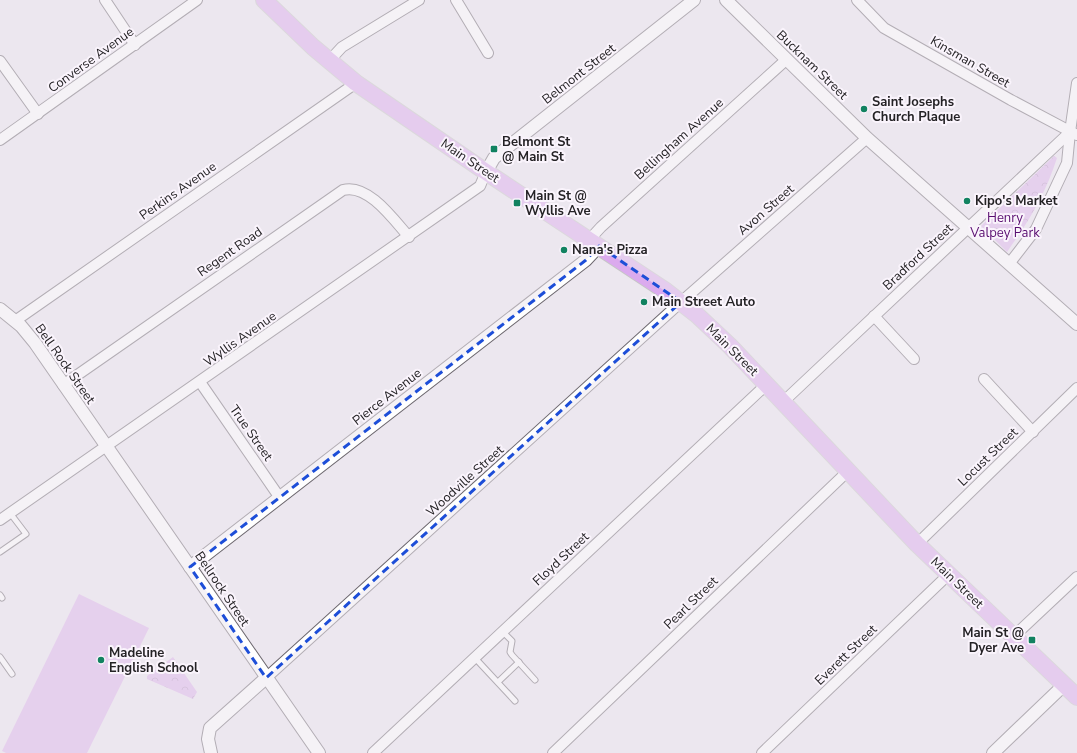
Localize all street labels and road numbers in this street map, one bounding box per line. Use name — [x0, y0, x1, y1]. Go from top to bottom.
street label: Converse Avenue — [45, 23, 137, 97]
street label: Bucknam Street — [772, 26, 852, 104]
street label: Kinsman Street — [927, 32, 1013, 92]
street label: Belmont Street — [539, 39, 620, 108]
street label: Bellingham Avenue — [630, 94, 728, 184]
street label: Main Street — [437, 135, 503, 188]
street label: Perkins Avenue — [136, 158, 220, 224]
street label: Avon Street — [734, 180, 798, 239]
street label: Bradford Street — [879, 219, 957, 294]
street label: Regent Road — [194, 223, 266, 281]
street label: Wyllis Avenue — [200, 307, 280, 371]
street label: Bell Rock Street — [31, 320, 100, 408]
street label: Main Street — [702, 320, 762, 380]
street label: Pierce Avenue — [349, 364, 425, 430]
street label: True Street — [225, 401, 277, 465]
street label: Locust Street — [954, 423, 1022, 490]
street label: Woodville Street — [422, 441, 508, 521]
street label: Floyd Street — [529, 528, 593, 590]
street label: Bellrock Street — [190, 548, 254, 630]
street label: Main Street — [927, 553, 988, 613]
street label: Pearl Street — [660, 572, 722, 633]
street label: Everett Street — [811, 620, 881, 689]

